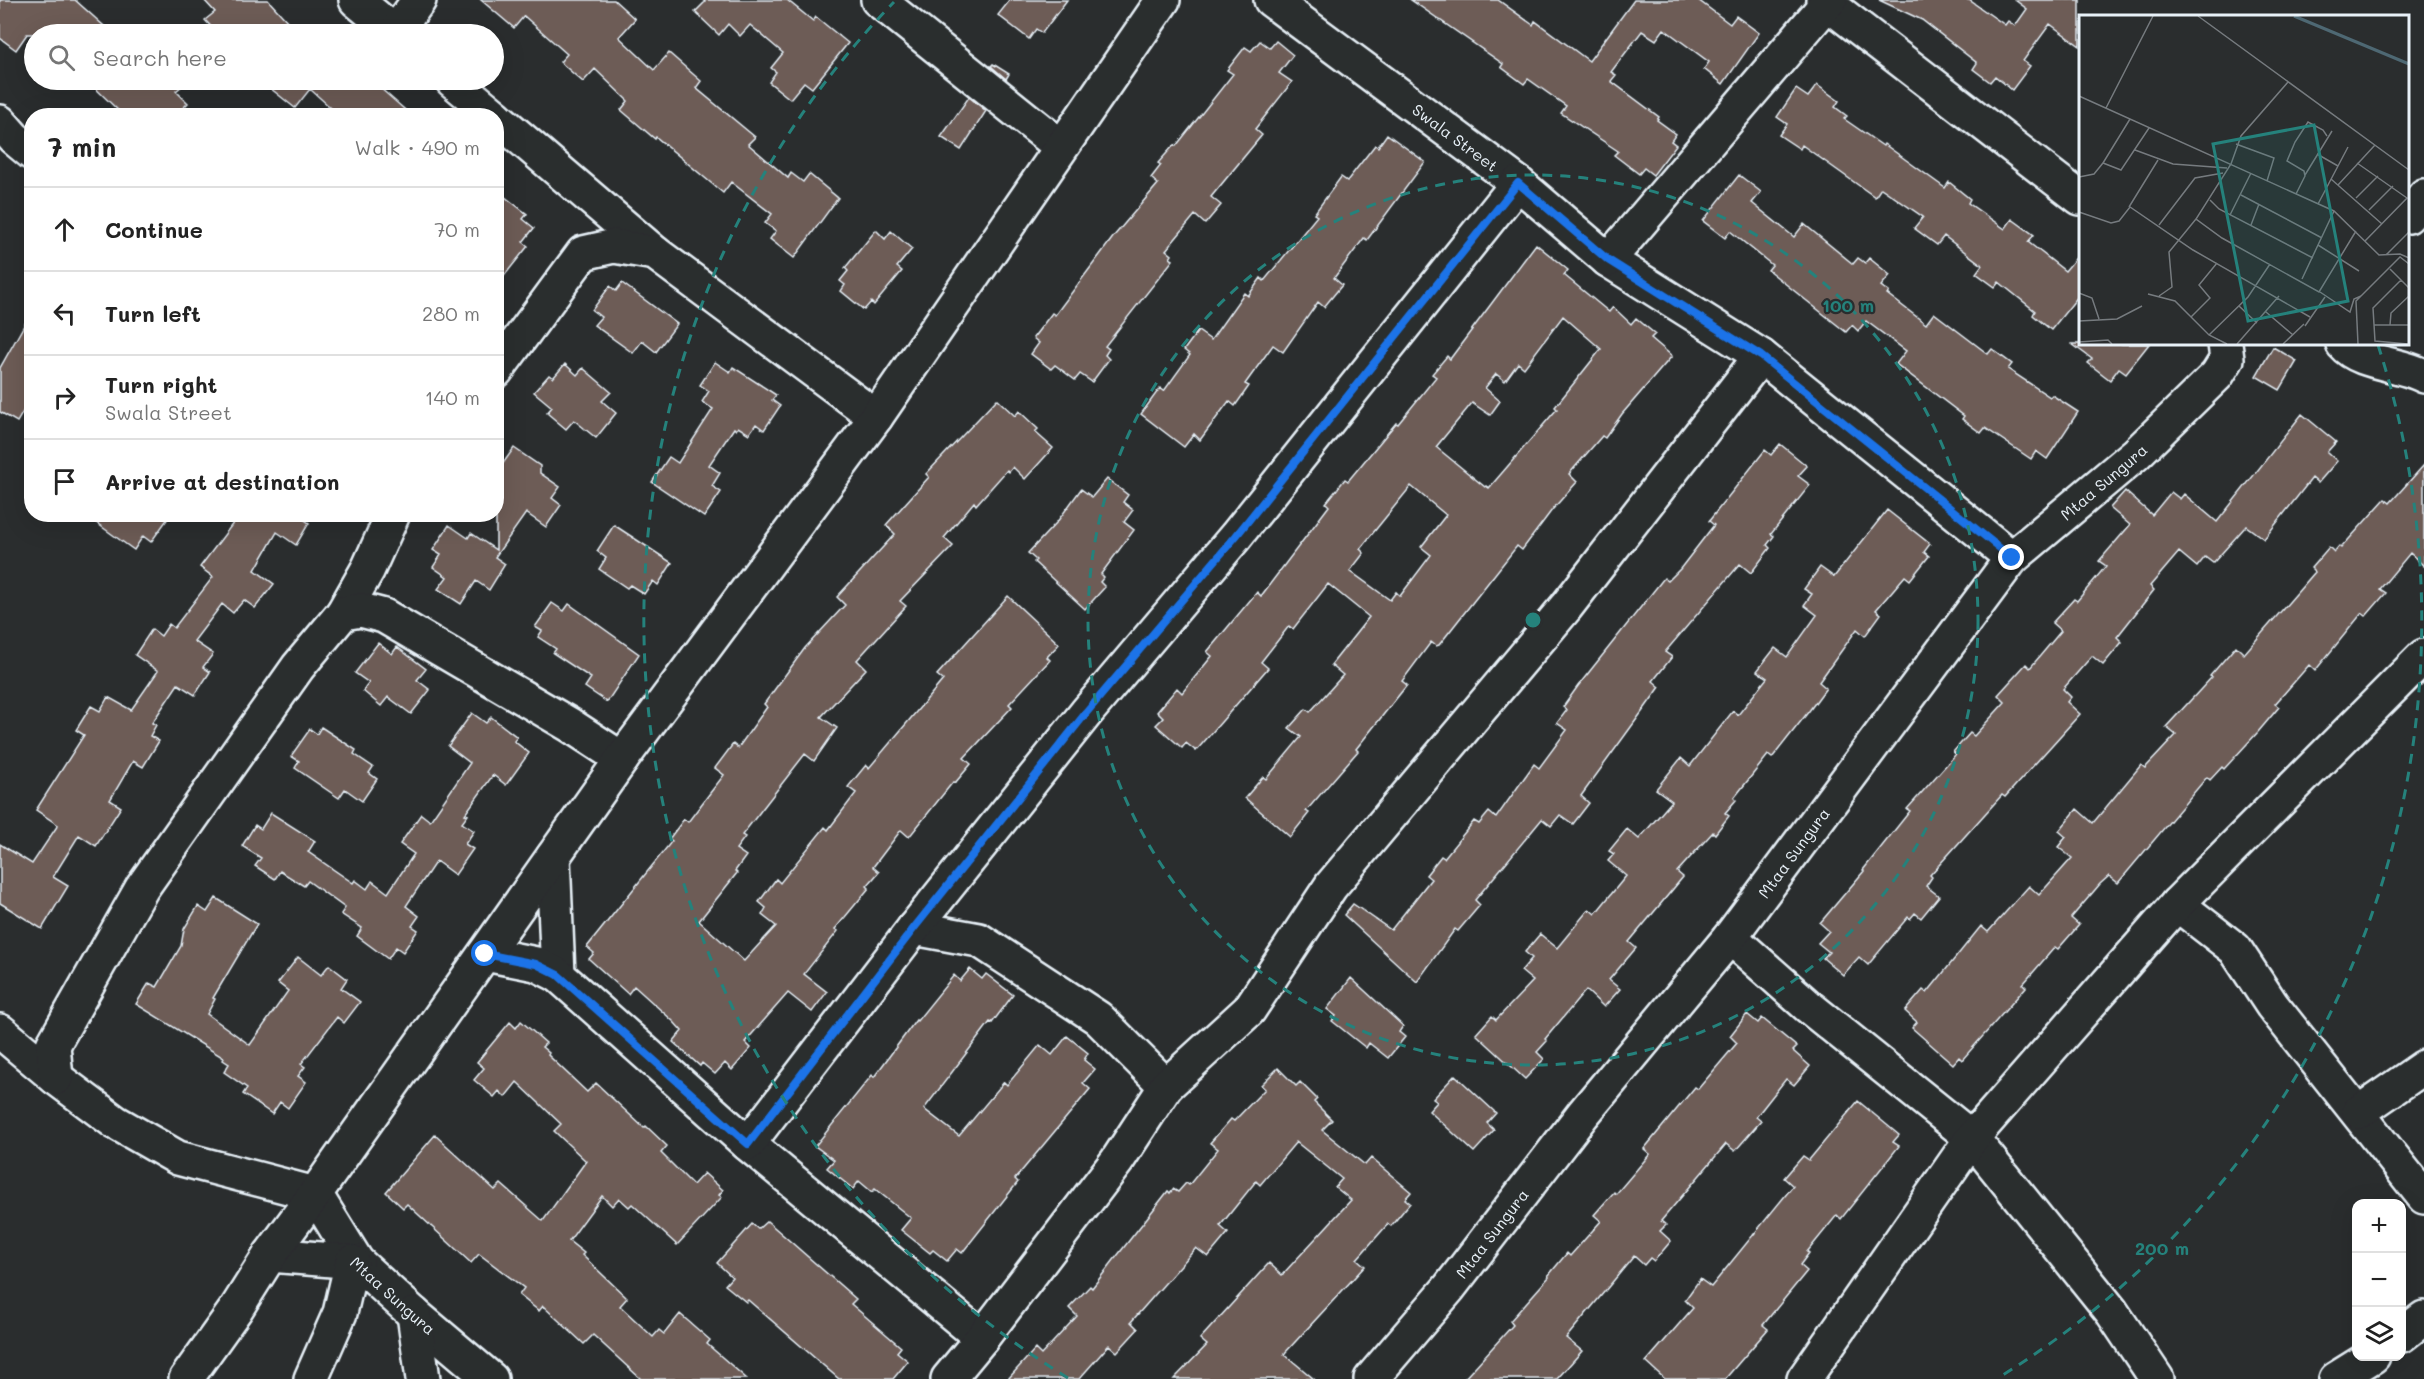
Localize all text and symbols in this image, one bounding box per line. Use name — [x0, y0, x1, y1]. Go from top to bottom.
inset map — [2079, 15, 2409, 345]
search box — [24, 24, 504, 90]
icon: search — [45, 41, 78, 74]
text: Search here — [93, 43, 227, 72]
street label: Swala Street — [1409, 98, 1503, 176]
text: 7 min — [48, 130, 116, 164]
text: Walk · 490 m — [355, 134, 480, 160]
icon: ahead — [48, 213, 81, 246]
text: Continue — [105, 215, 203, 244]
text: 70 m — [434, 216, 480, 242]
text: 100 m — [1822, 293, 1874, 317]
icon: left — [48, 297, 81, 330]
text: Turn left — [105, 299, 201, 328]
text: 280 m — [422, 300, 480, 326]
text: Turn right — [105, 370, 217, 399]
icon: right — [48, 381, 81, 414]
text: 140 m — [425, 384, 480, 410]
text: Swala Street — [105, 399, 232, 425]
street label: Mtaa Sungura — [2055, 439, 2151, 524]
icon: arrive — [48, 465, 81, 498]
text: Arrive at destination — [105, 467, 340, 496]
route end — [1998, 544, 2024, 570]
centre of rings — [1523, 610, 1543, 630]
street label: Mtaa Sungura — [1752, 803, 1834, 902]
route start — [471, 940, 497, 966]
street label: Mtaa Sungura — [1450, 1184, 1532, 1282]
map controls — [2352, 1199, 2406, 1361]
button: + — [2352, 1199, 2406, 1253]
text: 200 m — [2135, 1236, 2189, 1260]
street label: Mtaa Sungura — [346, 1251, 441, 1339]
button: − — [2352, 1253, 2406, 1307]
button: layers — [2352, 1307, 2406, 1361]

